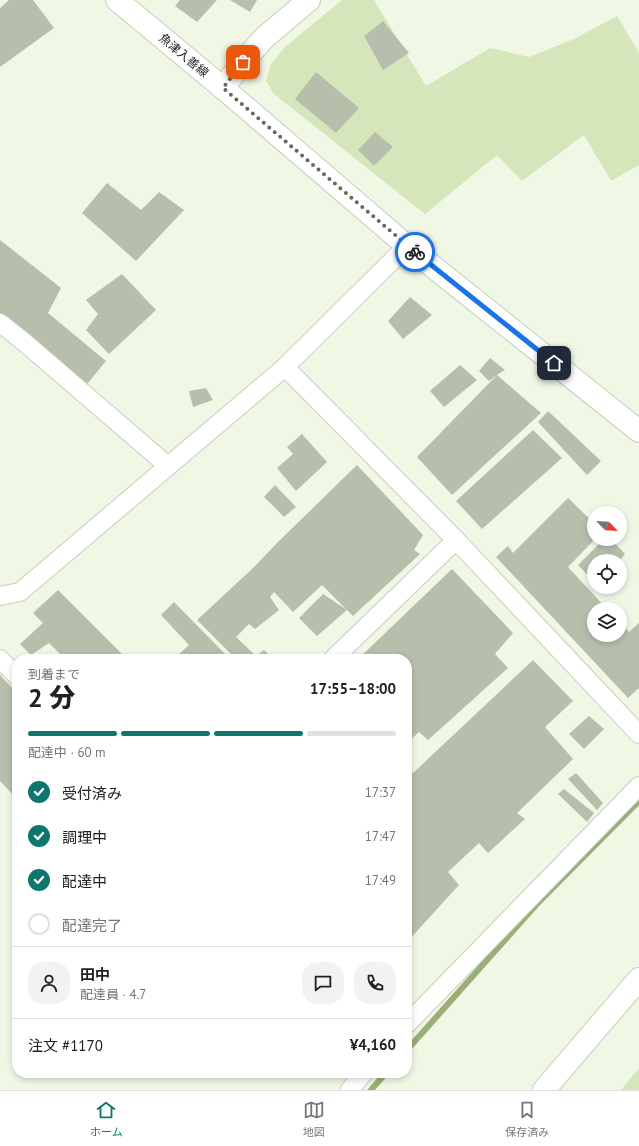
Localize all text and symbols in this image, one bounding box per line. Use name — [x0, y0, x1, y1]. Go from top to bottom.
street label: 魚津入善線 — [156, 30, 212, 80]
pin — [226, 45, 260, 79]
icon: bag — [232, 51, 254, 73]
courier — [395, 232, 435, 272]
icon: bike — [404, 241, 426, 263]
pin — [537, 346, 571, 380]
icon: home — [543, 352, 565, 374]
north arrow — [587, 506, 627, 546]
map controls — [587, 506, 627, 642]
button: locate — [587, 554, 627, 594]
button: layers — [587, 602, 627, 642]
text: 到着まで — [28, 666, 80, 683]
text: 17:55–18:00 — [310, 679, 396, 698]
text: 2 分 — [28, 681, 75, 714]
text: 配達中 · 60 m — [28, 744, 106, 761]
icon: check — [28, 781, 50, 803]
text: 受付済み — [62, 784, 122, 803]
text: 17:37 — [365, 784, 396, 801]
icon: check — [28, 825, 50, 847]
text: 調理中 — [62, 828, 107, 847]
text: 17:47 — [365, 828, 396, 845]
icon: check — [28, 869, 50, 891]
text: 配達中 — [62, 872, 107, 891]
text: 17:49 — [365, 872, 396, 889]
text: 配達完了 — [62, 916, 122, 935]
button: person — [28, 962, 70, 1004]
button: chat — [302, 962, 344, 1004]
button: phone — [354, 962, 396, 1004]
text: 田中 — [80, 965, 110, 984]
text: 配達員 · 4.7 — [80, 986, 146, 1003]
text: ¥4,160 — [350, 1035, 396, 1054]
text: 注文 #1170 — [28, 1036, 103, 1055]
tab: ホーム — [90, 1099, 123, 1139]
tab: 地図 — [303, 1099, 325, 1139]
tab: 保存済み — [505, 1099, 549, 1139]

